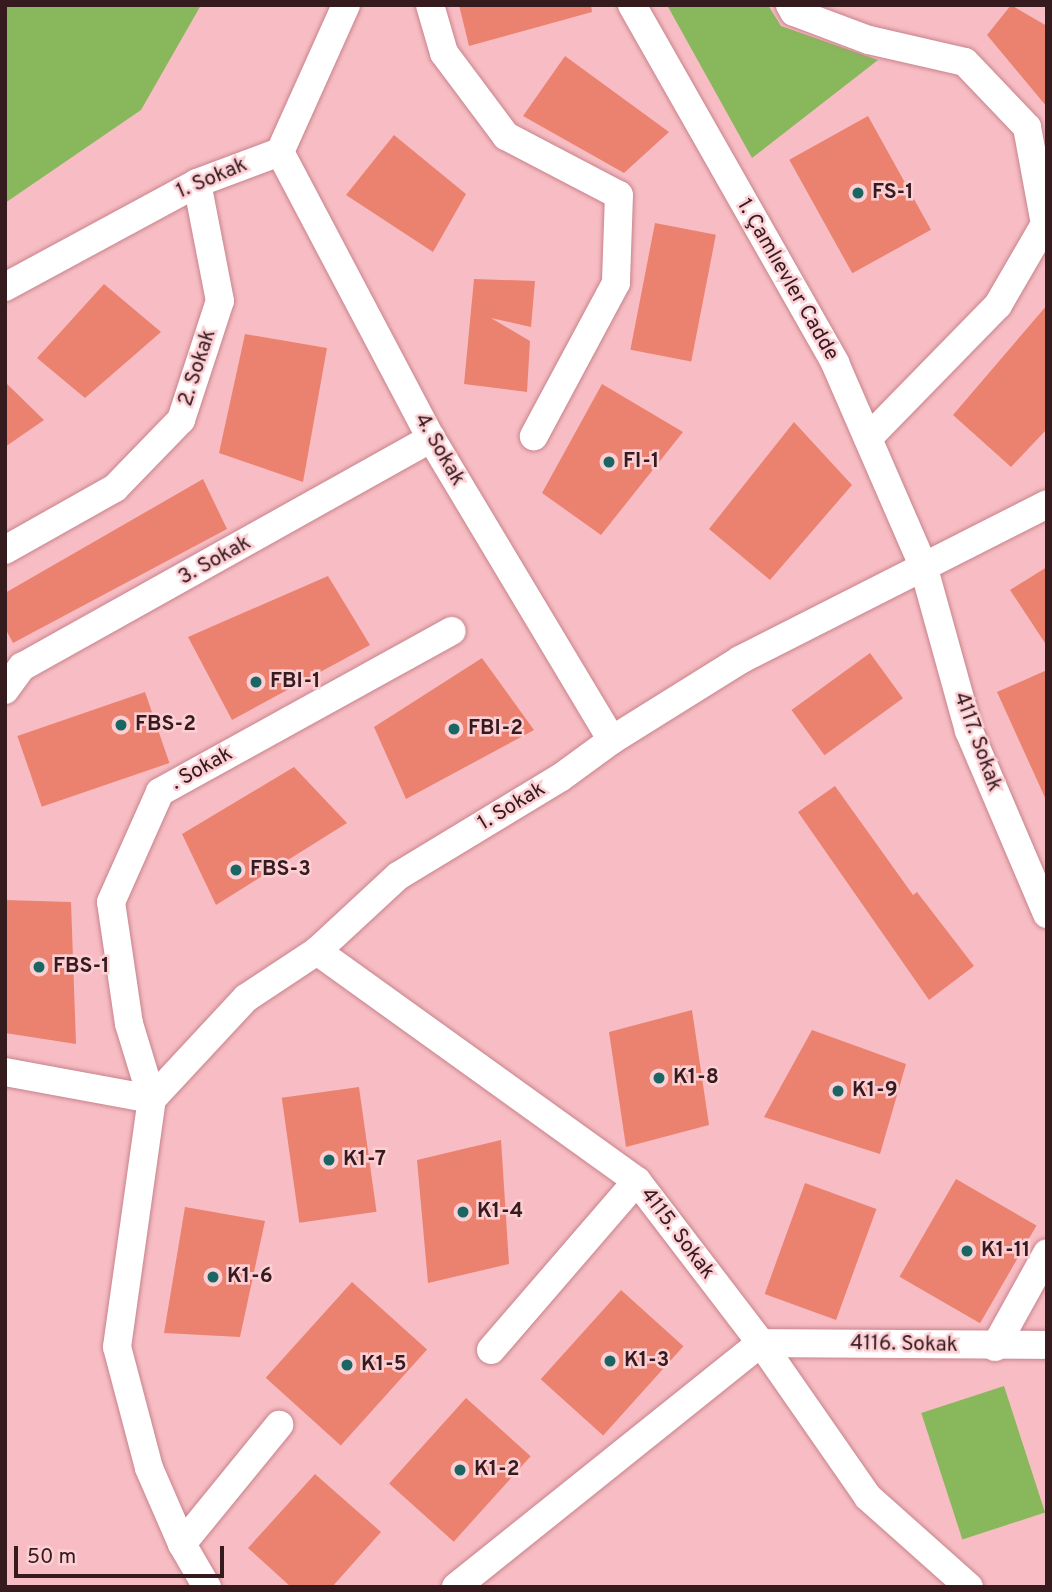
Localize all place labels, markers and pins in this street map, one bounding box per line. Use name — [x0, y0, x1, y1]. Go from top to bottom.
place label: FS-1 — [872, 180, 914, 206]
marker: FS-1 — [850, 185, 866, 201]
place label: FI-1 — [623, 449, 659, 475]
marker: FI-1 — [601, 454, 617, 470]
place label: FBI-1 — [270, 669, 321, 695]
marker: FBI-1 — [248, 674, 264, 690]
place label: FBS-2 — [135, 712, 196, 738]
place label: FBI-2 — [468, 716, 523, 742]
marker: FBS-2 — [113, 717, 129, 733]
marker: FBI-2 — [446, 721, 462, 737]
place label: FBS-3 — [250, 857, 311, 883]
marker: FBS-3 — [228, 862, 244, 878]
place label: FBS-1 — [53, 954, 110, 980]
marker: FBS-1 — [31, 959, 47, 975]
place label: K1-8 — [673, 1065, 719, 1091]
marker: K1-8 — [651, 1070, 667, 1086]
place label: K1-9 — [852, 1078, 898, 1104]
marker: K1-9 — [830, 1083, 846, 1099]
place label: K1-7 — [343, 1147, 386, 1173]
marker: K1-7 — [321, 1152, 337, 1168]
place label: K1-4 — [477, 1199, 523, 1225]
marker: K1-4 — [455, 1204, 471, 1220]
place label: K1-11 — [981, 1238, 1031, 1264]
marker: K1-11 — [959, 1243, 975, 1259]
place label: K1-6 — [227, 1264, 273, 1290]
marker: K1-6 — [205, 1269, 221, 1285]
place label: K1-3 — [624, 1348, 669, 1374]
place label: K1-5 — [361, 1352, 407, 1378]
marker: K1-3 — [602, 1353, 618, 1369]
marker: K1-5 — [339, 1357, 355, 1373]
place label: K1-2 — [474, 1457, 520, 1483]
marker: K1-2 — [452, 1462, 468, 1478]

